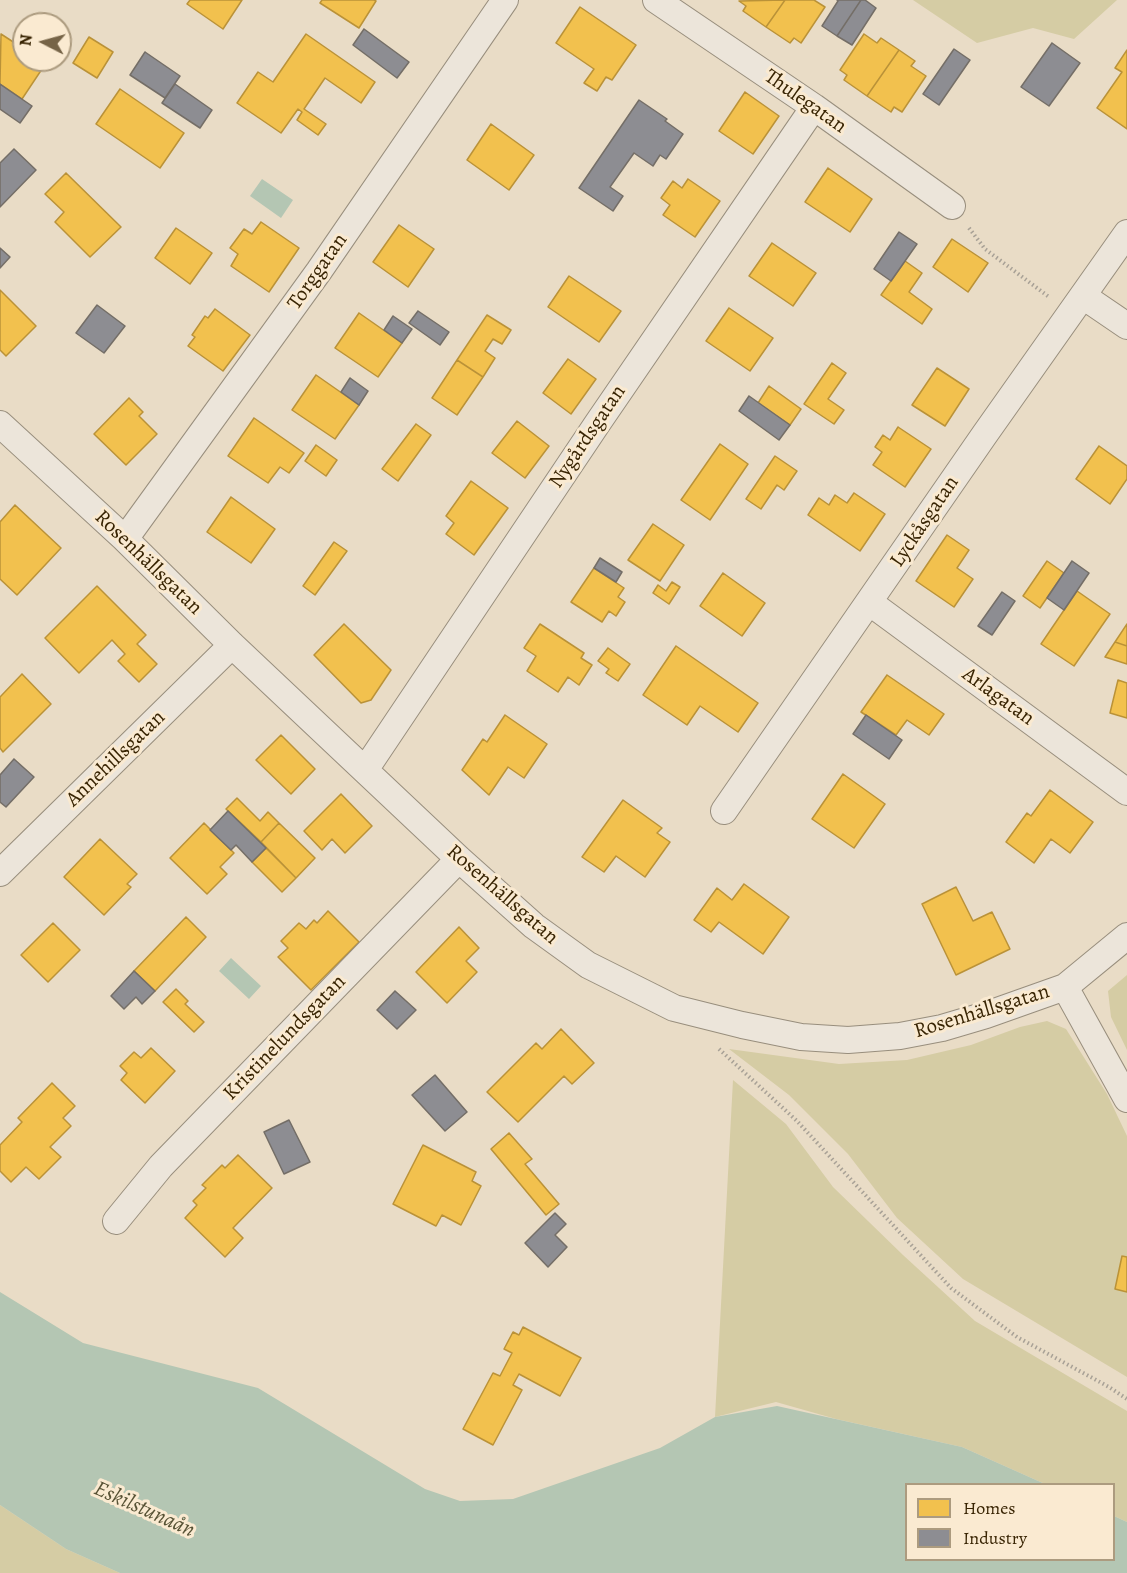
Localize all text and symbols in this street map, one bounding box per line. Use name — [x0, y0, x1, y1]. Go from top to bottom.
north arrow — [12, 12, 72, 72]
text: N — [15, 33, 38, 47]
street label: Thulegatan — [759, 65, 851, 139]
street label: Torggatan — [283, 229, 353, 315]
street label: Nygårdsgatan — [544, 381, 632, 493]
street label: Lyckåsgatan — [885, 472, 965, 572]
street label: Rosenhällsgatan — [89, 505, 207, 621]
street label: Arlagatan — [957, 662, 1039, 732]
street label: Annehillsgatan — [61, 705, 171, 813]
street label: Rosenhällsgatan — [441, 840, 563, 950]
street label: Kristinelundsgatan — [219, 970, 351, 1106]
street label: Rosenhällsgatan — [911, 979, 1053, 1045]
water label: Eskilstunaån — [89, 1476, 199, 1544]
legend — [905, 1483, 1115, 1561]
text: Homes — [963, 1496, 1015, 1520]
text: Industry — [963, 1526, 1027, 1550]

